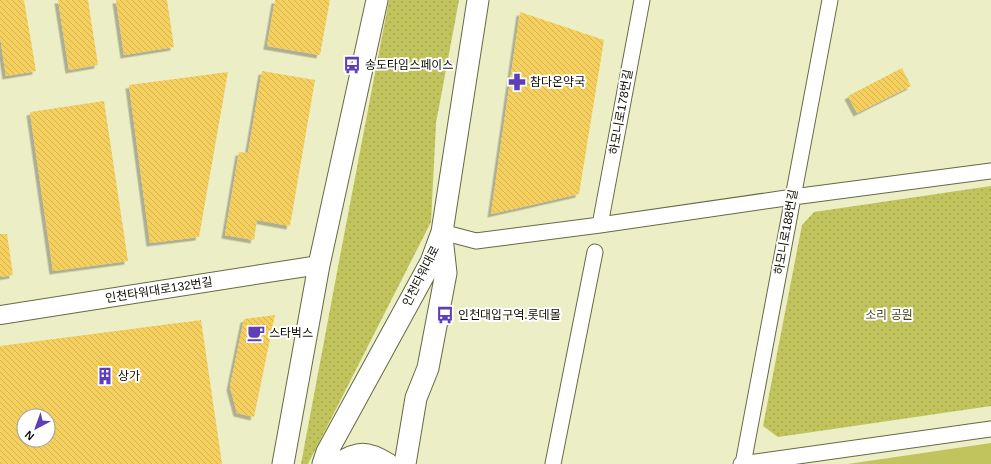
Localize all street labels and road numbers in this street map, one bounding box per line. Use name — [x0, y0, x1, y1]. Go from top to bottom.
street label: 하모니로178번길 — [607, 68, 635, 156]
street label: 하모니로188번길 — [772, 188, 800, 276]
street label: 인천타워대로 — [400, 243, 442, 309]
street label: 인천타워대로132번길 — [104, 275, 214, 305]

